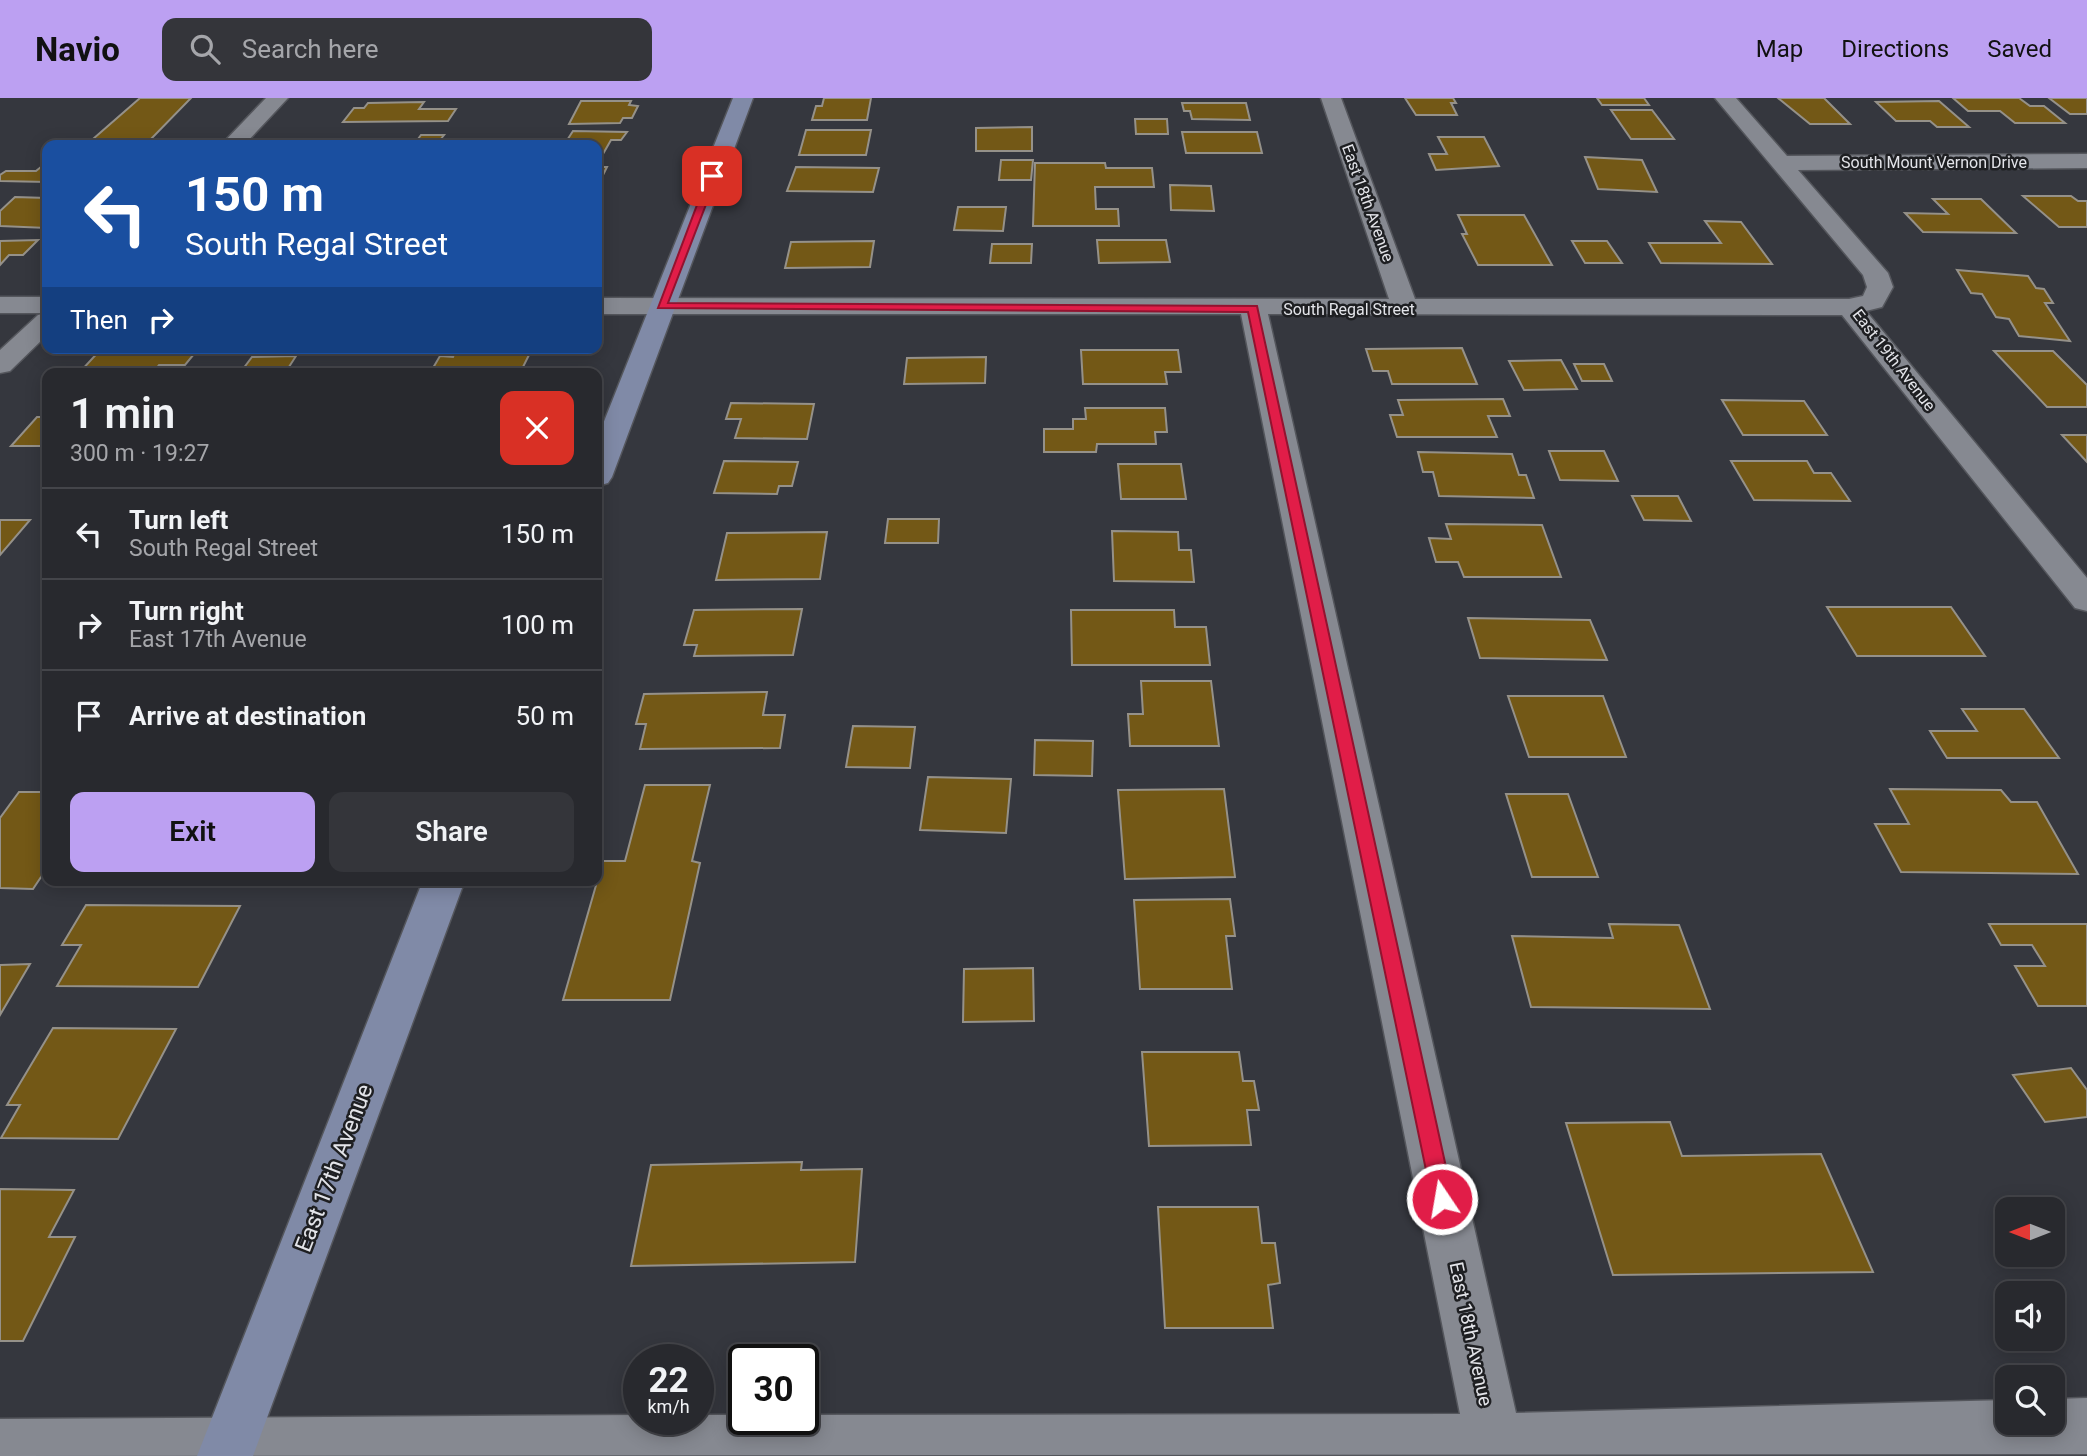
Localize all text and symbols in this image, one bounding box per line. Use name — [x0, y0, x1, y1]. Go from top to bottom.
search box — [162, 18, 652, 81]
text: Navio — [35, 30, 120, 69]
icon: search — [186, 30, 224, 68]
text: Search here — [242, 34, 379, 64]
text: Map — [1756, 35, 1803, 63]
text: Directions — [1841, 35, 1949, 63]
text: Saved — [1987, 35, 2052, 63]
street label: East 18th Avenue — [1338, 142, 1398, 264]
pin — [682, 146, 742, 206]
street label: South Mount Vernon Drive — [1841, 153, 2027, 172]
icon: arrive — [693, 157, 731, 195]
text: 150 m — [185, 166, 324, 223]
icon: left — [70, 168, 161, 259]
text: South Regal Street — [185, 225, 448, 263]
street label: South Regal Street — [1283, 300, 1415, 319]
icon: right — [142, 301, 180, 339]
text: Then — [70, 305, 128, 335]
street label: East 19th Avenue — [1848, 305, 1940, 415]
text: 1 min — [70, 389, 175, 438]
button: close — [500, 391, 574, 465]
text: 300 m · 19:27 — [70, 440, 209, 467]
text: Turn left — [129, 505, 228, 535]
icon: left — [70, 515, 108, 553]
text: 150 m — [501, 519, 574, 549]
text: South Regal Street — [129, 535, 318, 562]
text: Turn right — [129, 596, 244, 626]
icon: right — [70, 606, 108, 644]
text: 100 m — [501, 610, 574, 640]
text: East 17th Avenue — [129, 626, 307, 653]
icon: arrive — [70, 697, 108, 735]
text: Arrive at destination — [129, 701, 366, 731]
text: 50 m — [516, 701, 574, 731]
button: Exit — [70, 792, 315, 872]
button: Share — [329, 792, 574, 872]
street label: East 17th Avenue — [290, 1080, 378, 1256]
position arrow — [1405, 1162, 1479, 1236]
north arrow — [1995, 1197, 2065, 1267]
map controls — [1995, 1197, 2065, 1435]
street label: East 18th Avenue — [1444, 1260, 1498, 1408]
button: sound — [1995, 1281, 2065, 1351]
speed limit sign: 30 — [728, 1344, 819, 1435]
text: 22 — [648, 1360, 689, 1401]
button: search — [1995, 1365, 2065, 1435]
text: km/h — [647, 1396, 690, 1417]

